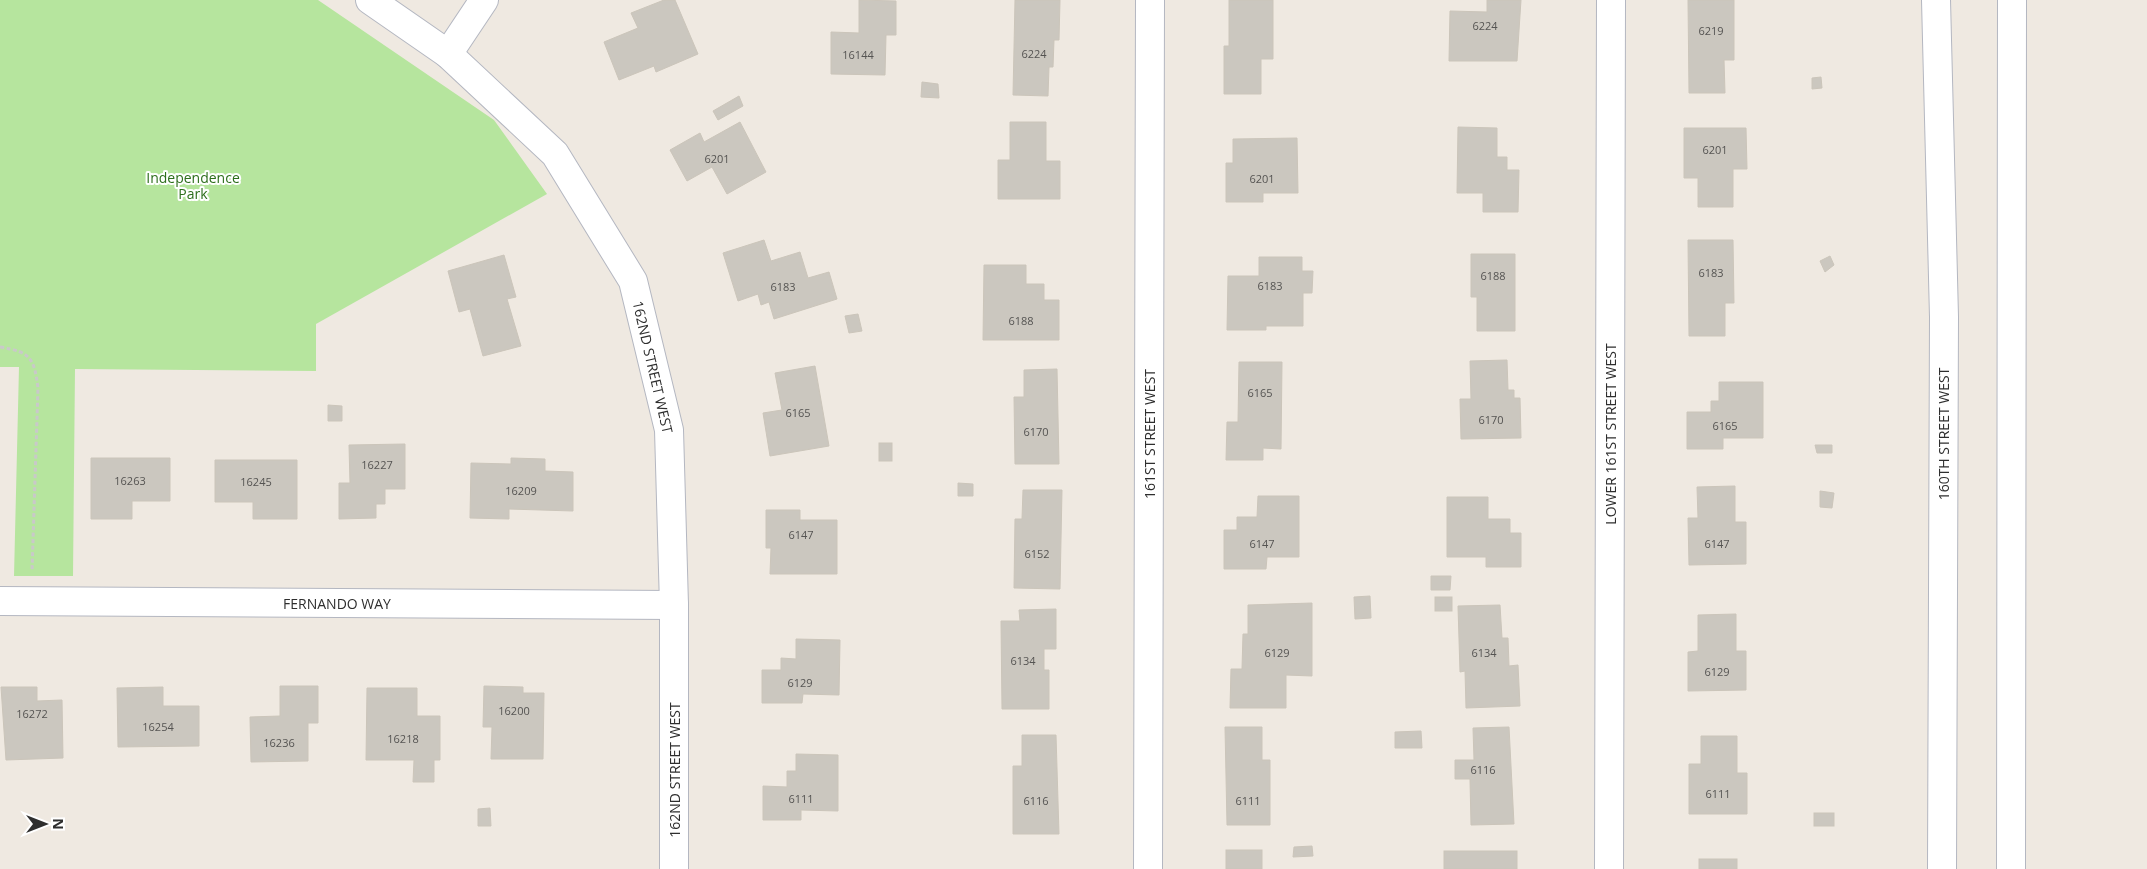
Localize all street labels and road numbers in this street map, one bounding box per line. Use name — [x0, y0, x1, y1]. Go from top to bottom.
street label: 162ND STREET WEST — [629, 299, 678, 435]
street label: LOWER 161ST STREET WEST — [1601, 343, 1620, 525]
street label: 160TH STREET WEST — [1934, 367, 1953, 500]
street label: 161ST STREET WEST — [1140, 369, 1159, 499]
street label: FERNANDO WAY — [283, 594, 391, 613]
street label: 162ND STREET WEST — [665, 702, 684, 838]

